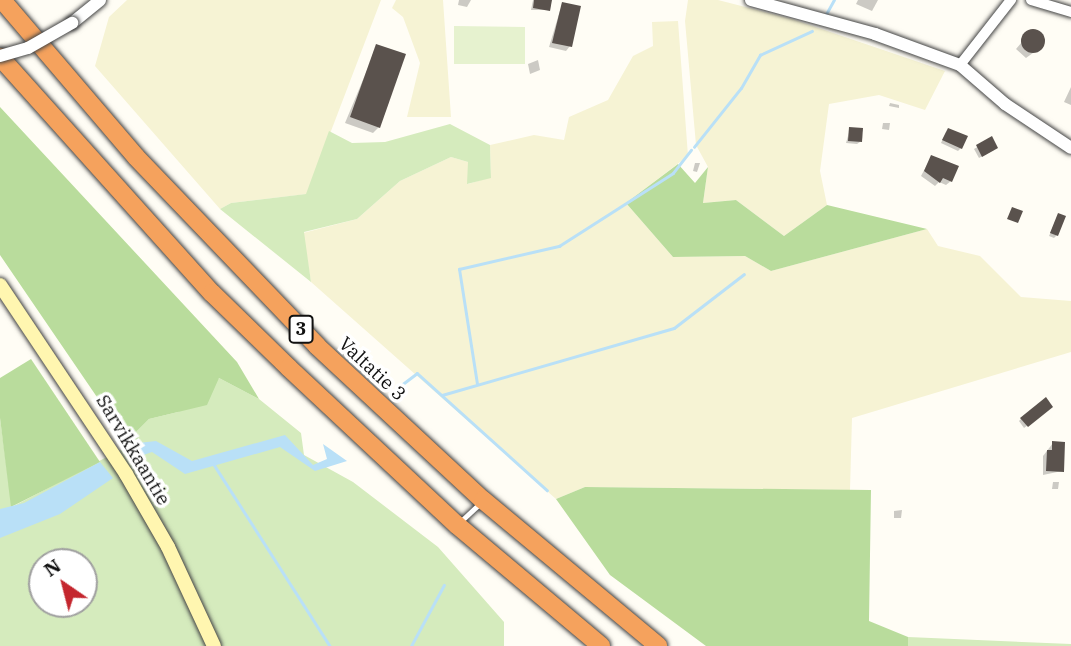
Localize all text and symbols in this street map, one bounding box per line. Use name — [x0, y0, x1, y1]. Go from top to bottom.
road number: 3 — [287, 314, 315, 344]
street label: Valtatie 3 — [334, 332, 410, 406]
street label: Sarvikkaantie — [91, 391, 175, 509]
north arrow — [28, 548, 98, 618]
text: N — [39, 553, 65, 582]

